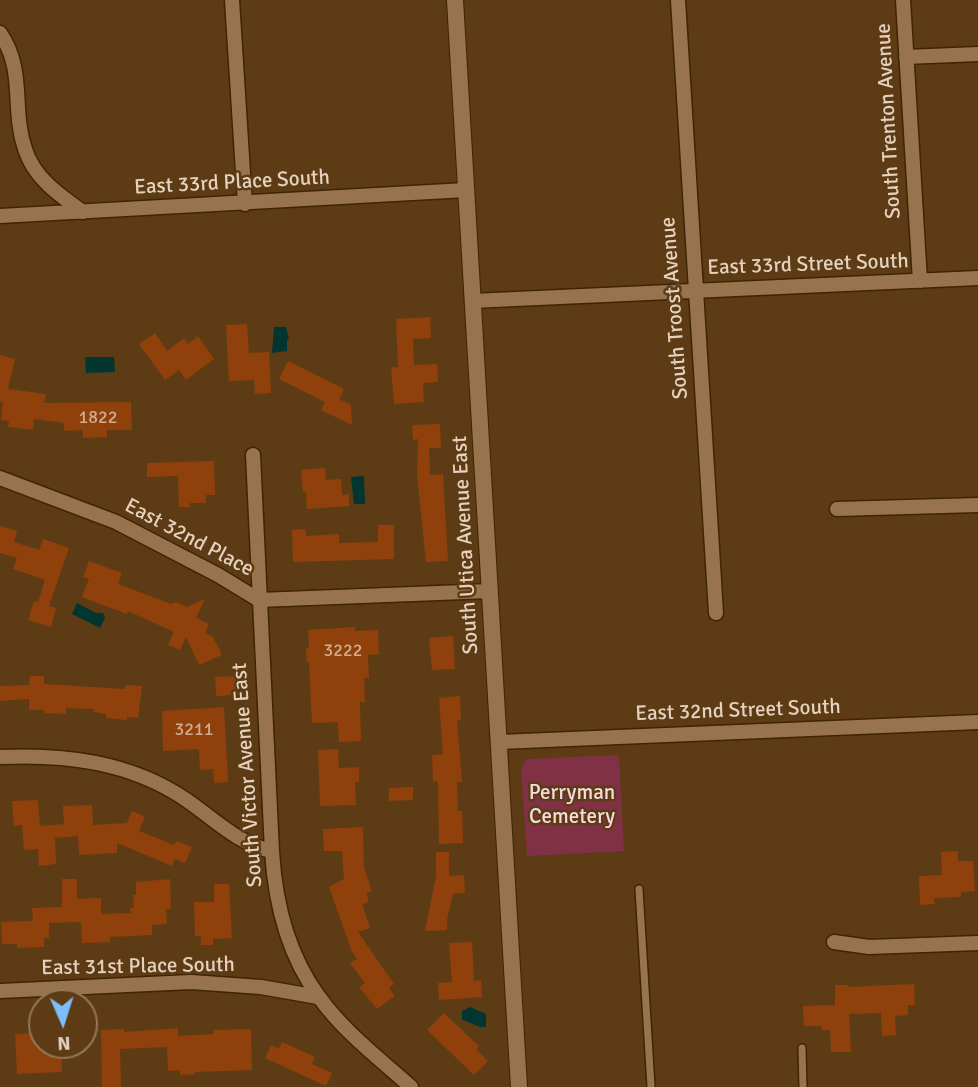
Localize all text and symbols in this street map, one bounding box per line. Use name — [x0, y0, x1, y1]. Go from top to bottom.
street label: South Trenton Avenue — [871, 23, 907, 219]
street label: East 33rd Place South — [134, 165, 330, 201]
street label: South Troost Avenue — [656, 216, 694, 400]
street label: East 33rd Street South — [707, 249, 909, 281]
house number: 1822 — [79, 407, 117, 429]
street label: South Utica Avenue East — [448, 435, 484, 655]
street label: East 32nd Place — [120, 493, 258, 583]
house number: 3222 — [324, 640, 362, 662]
street label: South Victor Avenue East — [228, 662, 268, 888]
street label: East 32nd Street South — [635, 695, 841, 727]
house number: 3211 — [175, 719, 213, 741]
park label: Perryman Cemetery — [529, 780, 615, 830]
street label: East 31st Place South — [41, 953, 235, 981]
north arrow — [28, 989, 98, 1059]
text: N — [57, 1031, 71, 1055]

